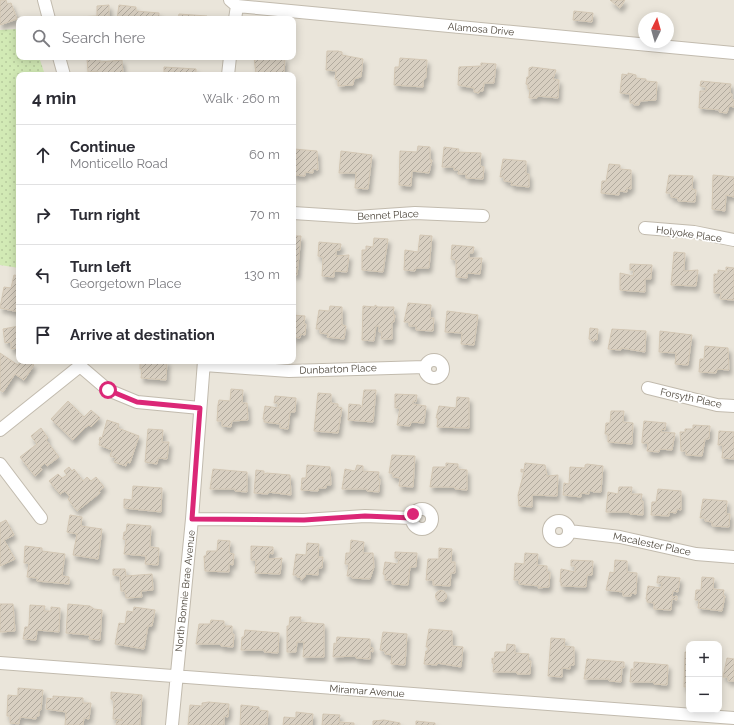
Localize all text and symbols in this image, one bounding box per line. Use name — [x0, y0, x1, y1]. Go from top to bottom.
north arrow — [638, 12, 674, 48]
search box — [16, 16, 296, 60]
street label: Alamosa Drive — [447, 21, 515, 37]
icon: search — [30, 27, 52, 49]
text: Search here — [62, 29, 145, 47]
text: 4 min — [32, 88, 76, 108]
text: Walk · 260 m — [203, 91, 280, 106]
text: Continue — [70, 138, 135, 156]
icon: ahead — [32, 144, 54, 166]
text: 60 m — [249, 147, 280, 162]
text: Monticello Road — [70, 156, 168, 171]
icon: right — [32, 204, 54, 226]
text: Turn right — [70, 206, 140, 224]
text: 70 m — [250, 207, 280, 222]
street label: Bennet Place — [357, 208, 419, 222]
street label: Holyoke Place — [655, 224, 723, 244]
text: Turn left — [70, 258, 131, 276]
icon: left — [32, 264, 54, 286]
text: 130 m — [244, 267, 280, 282]
text: Georgetown Place — [70, 276, 181, 291]
icon: arrive — [32, 324, 54, 346]
text: Arrive at destination — [70, 326, 215, 344]
street label: Dunbarton Place — [299, 362, 377, 376]
route start — [99, 381, 117, 399]
street label: Forsyth Place — [659, 386, 723, 410]
route end — [404, 505, 422, 523]
street label: North Bonnie Brae Avenue — [173, 529, 197, 652]
street label: Macalester Place — [612, 530, 692, 558]
map controls — [686, 641, 722, 713]
button: + — [686, 641, 722, 677]
button: − — [686, 677, 722, 713]
street label: Miramar Avenue — [329, 683, 405, 699]

